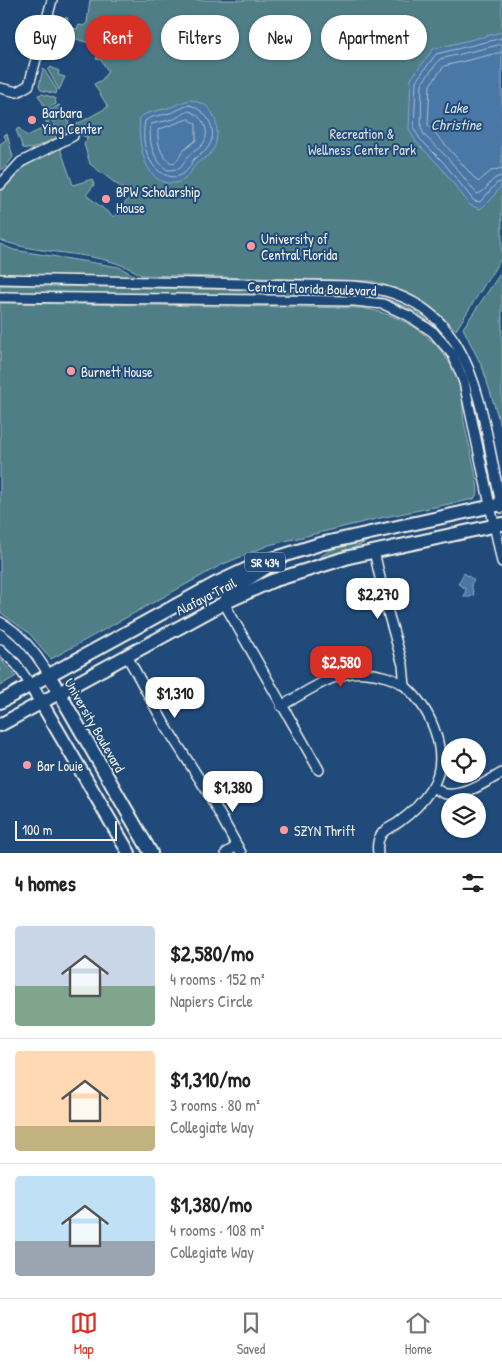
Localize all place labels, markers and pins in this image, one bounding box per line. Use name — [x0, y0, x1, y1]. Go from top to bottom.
place label: Barbara Ying Center — [42, 103, 103, 139]
marker: Barbara Ying Center — [26, 114, 38, 126]
place label: BPW Scholarship House — [116, 182, 200, 217]
marker: BPW Scholarship House — [100, 193, 112, 205]
place label: University of Central Florida — [261, 229, 338, 264]
marker: University of Central Florida — [245, 240, 257, 252]
place label: Burnett House — [81, 362, 153, 381]
marker: Burnett House — [65, 365, 77, 377]
pin: $2,270 — [337, 578, 419, 620]
pin: $2,580 — [300, 646, 382, 688]
pin: $1,310 — [134, 676, 216, 719]
place label: Bar Louie — [37, 756, 84, 775]
marker: Bar Louie — [21, 759, 33, 771]
pin: $1,380 — [192, 770, 274, 813]
place label: SZYN Thrift — [294, 821, 355, 840]
marker: SZYN Thrift — [278, 824, 290, 836]

